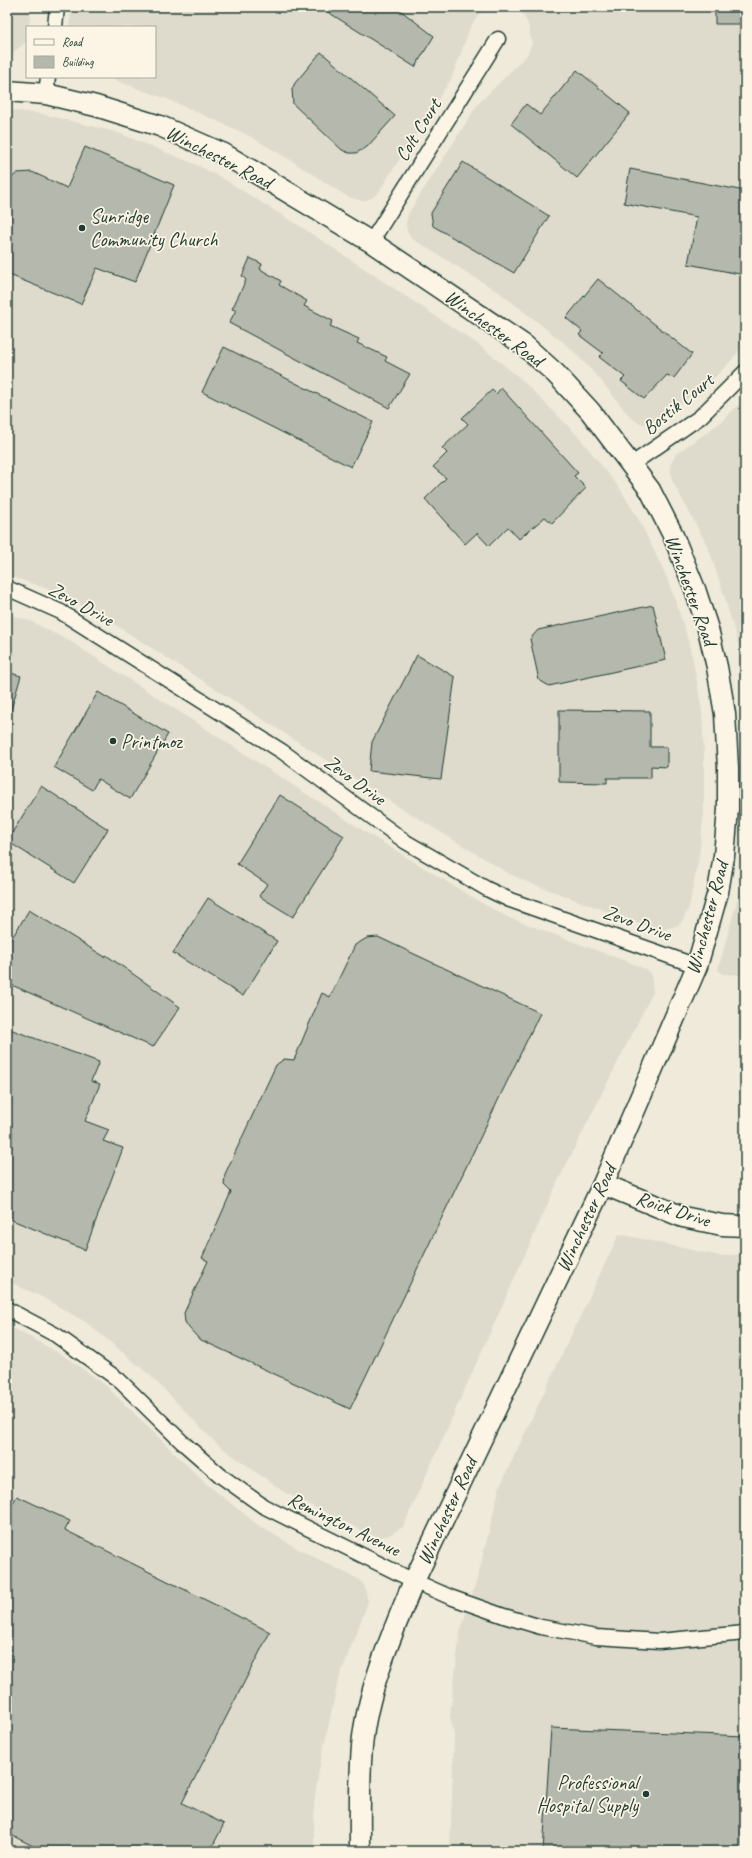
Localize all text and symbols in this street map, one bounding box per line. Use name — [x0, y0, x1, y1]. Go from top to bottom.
legend — [26, 26, 156, 78]
text: Road — [62, 34, 84, 50]
text: Building — [62, 54, 94, 70]
street label: Colt Court — [389, 92, 448, 166]
street label: Winchester Road — [162, 120, 279, 196]
place label: Sunridge Community Church — [90, 204, 218, 252]
marker: Sunridge Community Church — [77, 223, 87, 233]
street label: Winchester Road — [440, 284, 551, 374]
street label: Bostik Court — [637, 366, 721, 440]
street label: Winchester Road — [659, 531, 724, 652]
street label: Zevo Drive — [44, 576, 119, 633]
place label: Printmoz — [121, 729, 183, 754]
marker: Printmoz — [108, 736, 118, 746]
street label: Zevo Drive — [319, 749, 392, 812]
street label: Winchester Road — [680, 856, 735, 977]
street label: Zevo Drive — [600, 899, 676, 947]
street label: Winchester Road — [550, 1157, 623, 1276]
street label: Roick Drive — [633, 1185, 715, 1233]
street label: Winchester Road — [411, 1450, 484, 1569]
street label: Remington Avenue — [284, 1486, 405, 1563]
place label: Professional Hospital Supply — [536, 1770, 642, 1818]
marker: Professional Hospital Supply — [641, 1789, 651, 1799]

